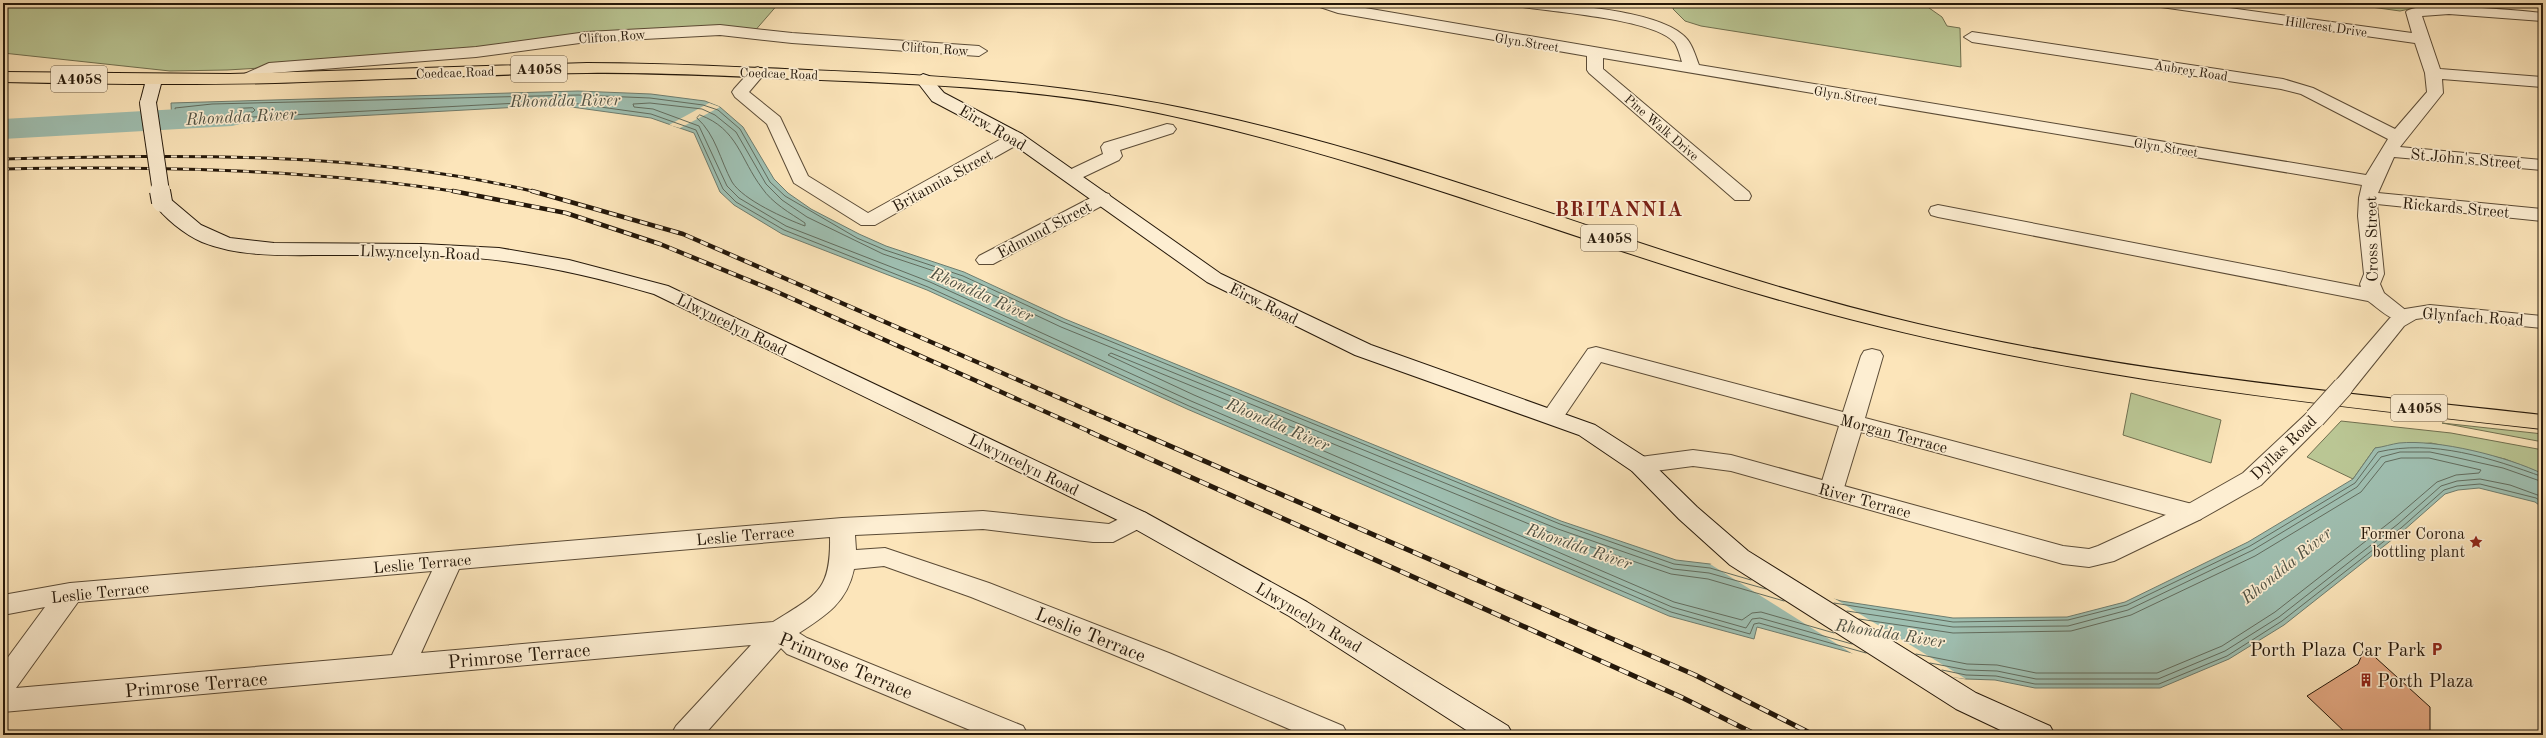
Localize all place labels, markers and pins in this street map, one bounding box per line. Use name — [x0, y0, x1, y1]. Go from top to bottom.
place label: Former Corona bottling plant — [2360, 527, 2465, 561]
place icon: Former Corona bottling plant — [2468, 534, 2484, 550]
parking icon: Porth Plaza Car Park — [2429, 641, 2445, 657]
place label: Porth Plaza Car Park — [2250, 642, 2426, 661]
building icon: Porth Plaza — [2358, 672, 2374, 688]
place label: Porth Plaza — [2377, 673, 2474, 692]

